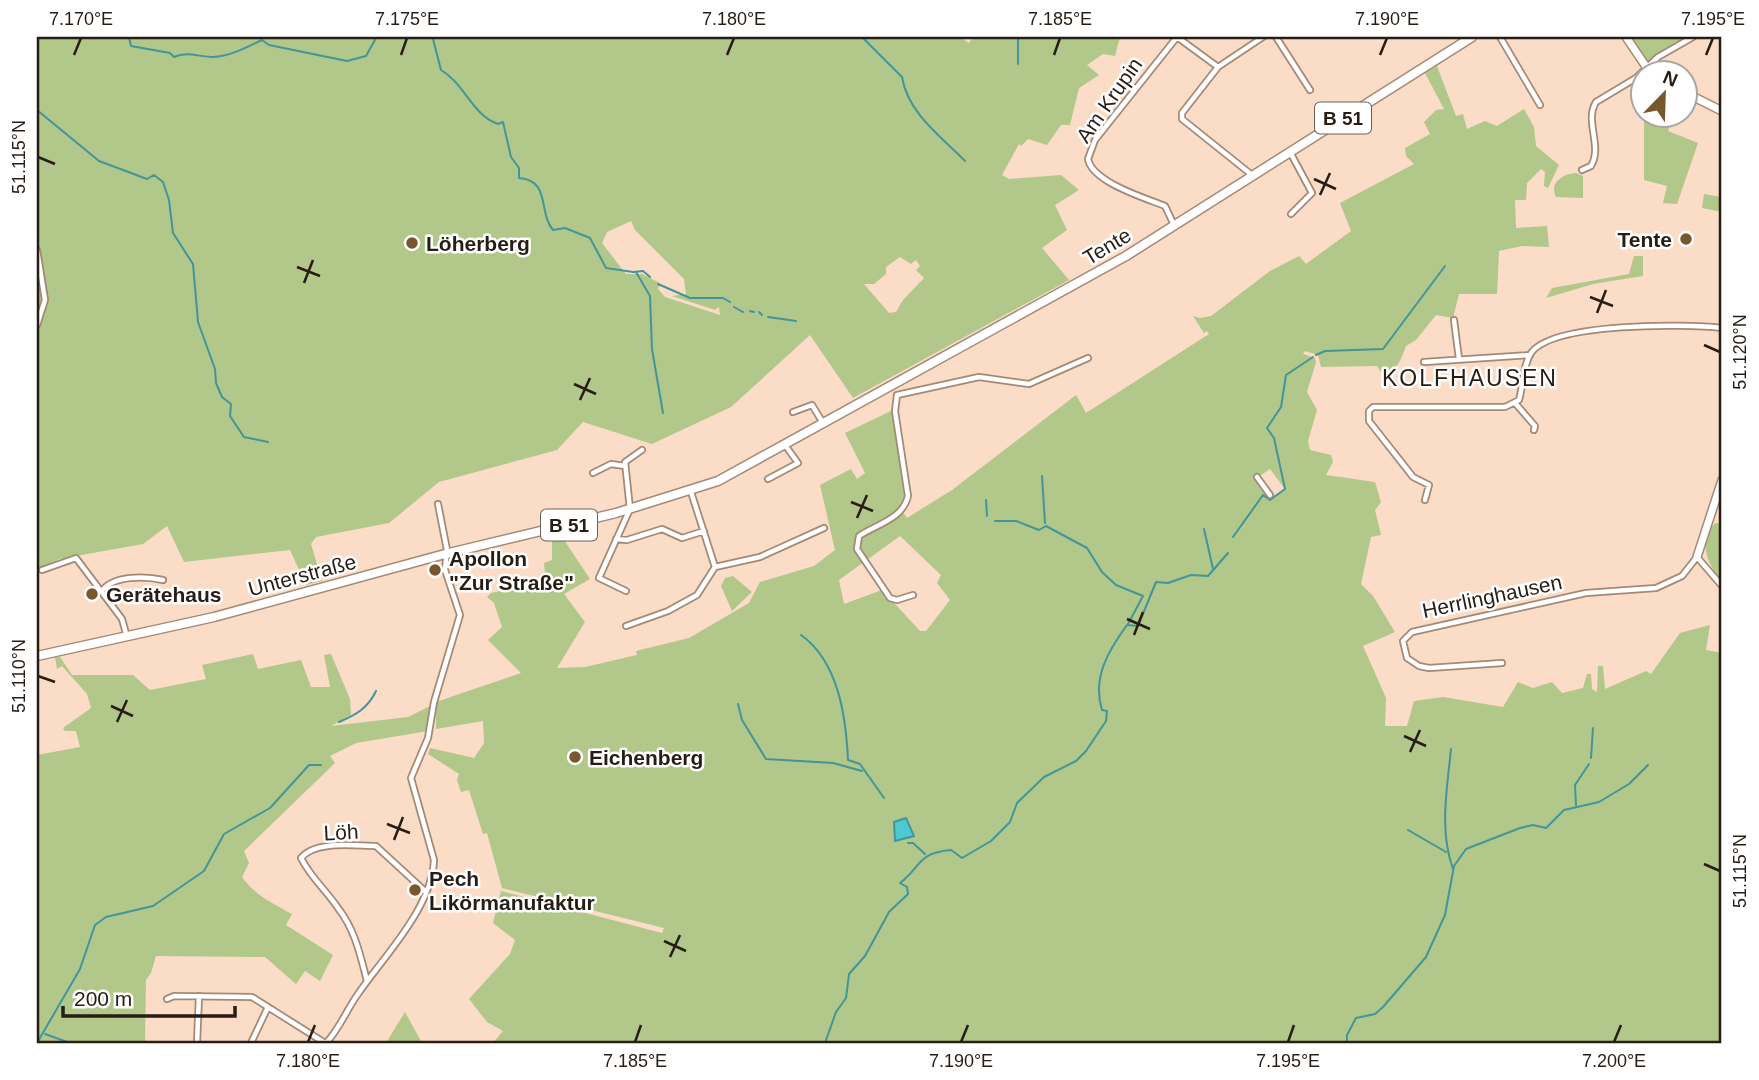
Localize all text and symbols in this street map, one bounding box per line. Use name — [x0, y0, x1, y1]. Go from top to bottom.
text: 7.170°E — [49, 9, 113, 29]
text: 7.175°E — [375, 9, 439, 29]
text: 7.180°E — [702, 9, 766, 29]
text: 7.185°E — [1028, 9, 1092, 29]
text: 7.190°E — [1355, 9, 1419, 29]
text: 7.195°E — [1681, 9, 1745, 29]
street label: Am Krupin — [1071, 53, 1147, 147]
north arrow — [1630, 60, 1700, 130]
text: N — [1660, 66, 1681, 91]
road number: B 51 — [1315, 102, 1371, 134]
text: 51.115°N — [9, 120, 29, 194]
street label: Tente — [1079, 223, 1135, 269]
place label: Tente — [1618, 228, 1672, 251]
marker: Tente — [1678, 231, 1694, 247]
place label: Löherberg — [426, 232, 530, 255]
marker: Löherberg — [404, 235, 420, 251]
text: 51.120°N — [1730, 314, 1750, 390]
district label: KOLFHAUSEN — [1382, 365, 1558, 391]
road number: B 51 — [541, 510, 597, 540]
place label: Apollon "Zur Straße" — [449, 547, 574, 594]
street label: Unterstraße — [245, 550, 359, 600]
marker: Apollon "Zur Straße" — [427, 562, 443, 578]
street label: Herrlinghausen — [1420, 570, 1564, 622]
place label: Gerätehaus — [106, 583, 222, 606]
marker: Gerätehaus — [84, 586, 100, 602]
text: 51.110°N — [9, 639, 29, 713]
place label: Eichenberg — [589, 746, 703, 769]
marker: Eichenberg — [567, 749, 583, 765]
street label: Löh — [323, 820, 359, 844]
text: 51.115°N — [1730, 834, 1750, 908]
place label: Pech Likörmanufaktur — [429, 867, 595, 914]
marker: Pech Likörmanufaktur — [407, 882, 423, 898]
scale bar — [63, 975, 234, 1019]
text: 200 m — [74, 987, 132, 1010]
text: 7.180°E — [276, 1051, 340, 1071]
text: 7.185°E — [603, 1051, 667, 1071]
text: 7.190°E — [929, 1051, 993, 1071]
text: 7.195°E — [1256, 1051, 1320, 1071]
text: 7.200°E — [1582, 1051, 1646, 1071]

